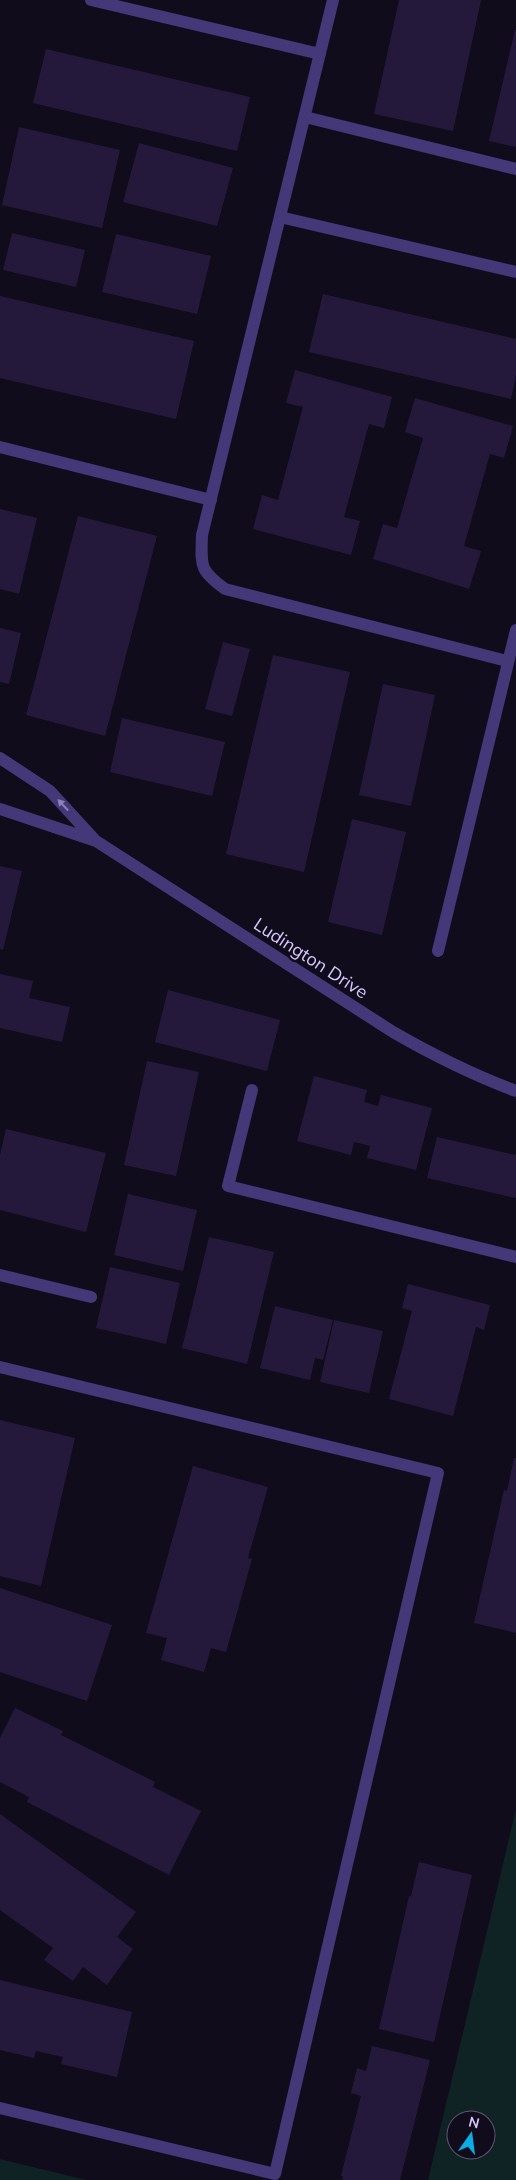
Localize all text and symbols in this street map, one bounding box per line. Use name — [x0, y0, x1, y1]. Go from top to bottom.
one-way arrow — [57, 799, 69, 811]
street label: Ludington Drive — [250, 912, 372, 1004]
north arrow — [446, 2110, 496, 2160]
text: N — [467, 2112, 481, 2132]

